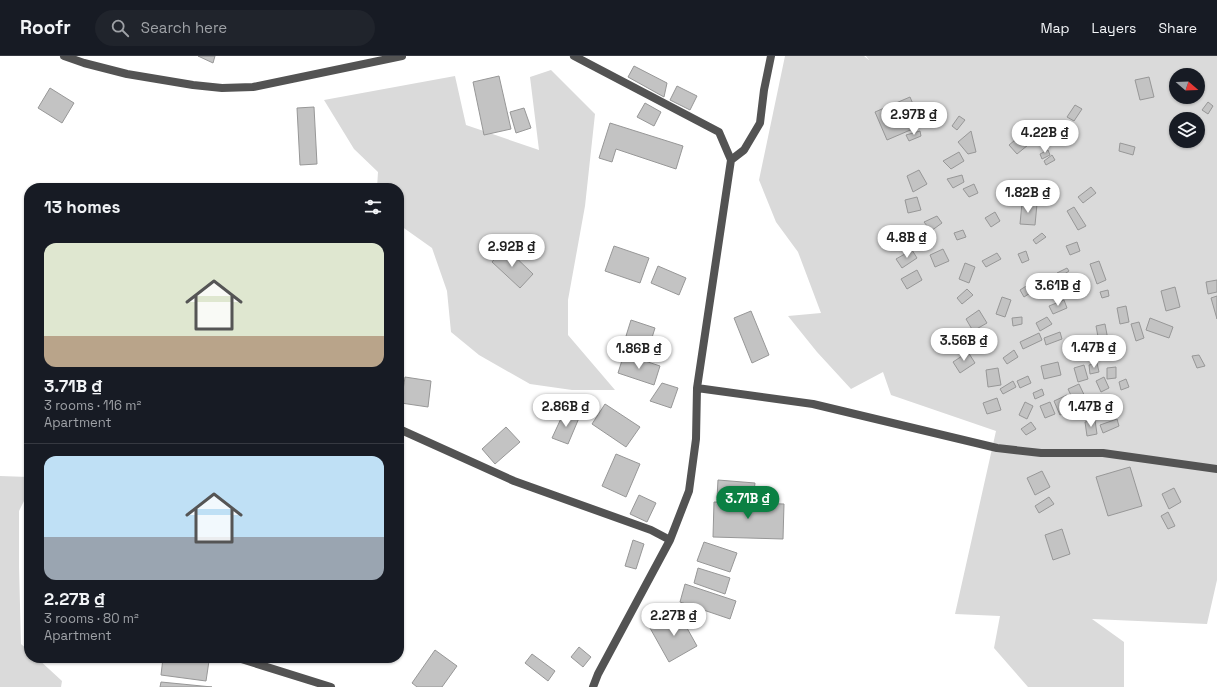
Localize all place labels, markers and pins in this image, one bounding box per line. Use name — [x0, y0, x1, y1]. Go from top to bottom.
pin: 2.97B ₫ — [877, 102, 951, 136]
pin: 4.22B ₫ — [1008, 120, 1082, 154]
pin: 1.82B ₫ — [991, 180, 1065, 214]
pin: 4.8B ₫ — [874, 225, 940, 259]
pin: 2.92B ₫ — [475, 234, 549, 268]
pin: 3.61B ₫ — [1021, 273, 1095, 307]
pin: 3.56B ₫ — [927, 328, 1001, 362]
pin: 1.47B ₫ — [1057, 335, 1131, 369]
pin: 1.86B ₫ — [602, 336, 676, 370]
pin: 2.86B ₫ — [529, 394, 603, 428]
pin: 1.47B ₫ — [1054, 394, 1128, 428]
pin: 3.71B ₫ — [711, 486, 785, 520]
pin: 2.27B ₫ — [637, 603, 711, 637]

